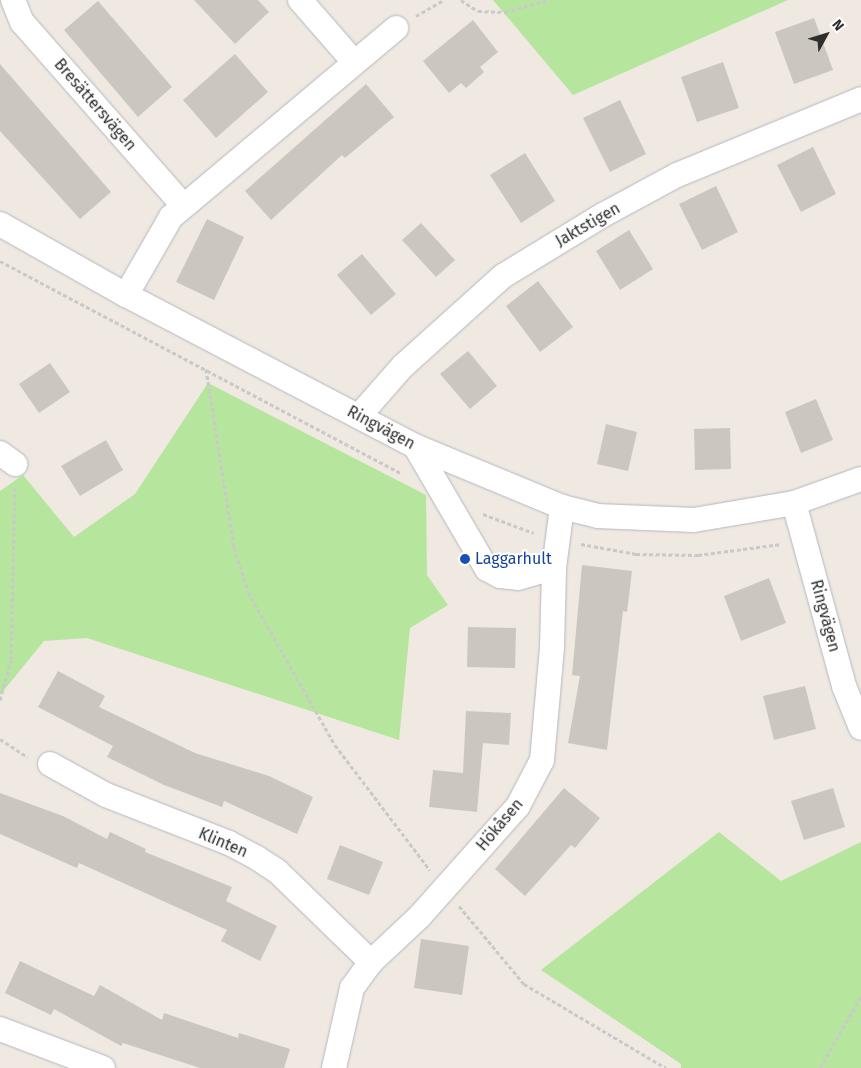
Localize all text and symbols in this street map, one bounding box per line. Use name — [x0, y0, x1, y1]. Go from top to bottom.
north arrow — [801, 10, 851, 60]
text: N — [829, 16, 848, 34]
street label: Bresättersvägen — [50, 55, 140, 155]
street label: Jaktstigen — [552, 199, 624, 251]
street label: Ringvägen — [344, 402, 418, 454]
place label: Laggarhult — [475, 549, 552, 569]
marker: Laggarhult — [459, 553, 471, 565]
street label: Ringvägen — [806, 578, 844, 654]
street label: Hökåsen — [473, 795, 527, 855]
street label: Klinten — [195, 824, 251, 862]

